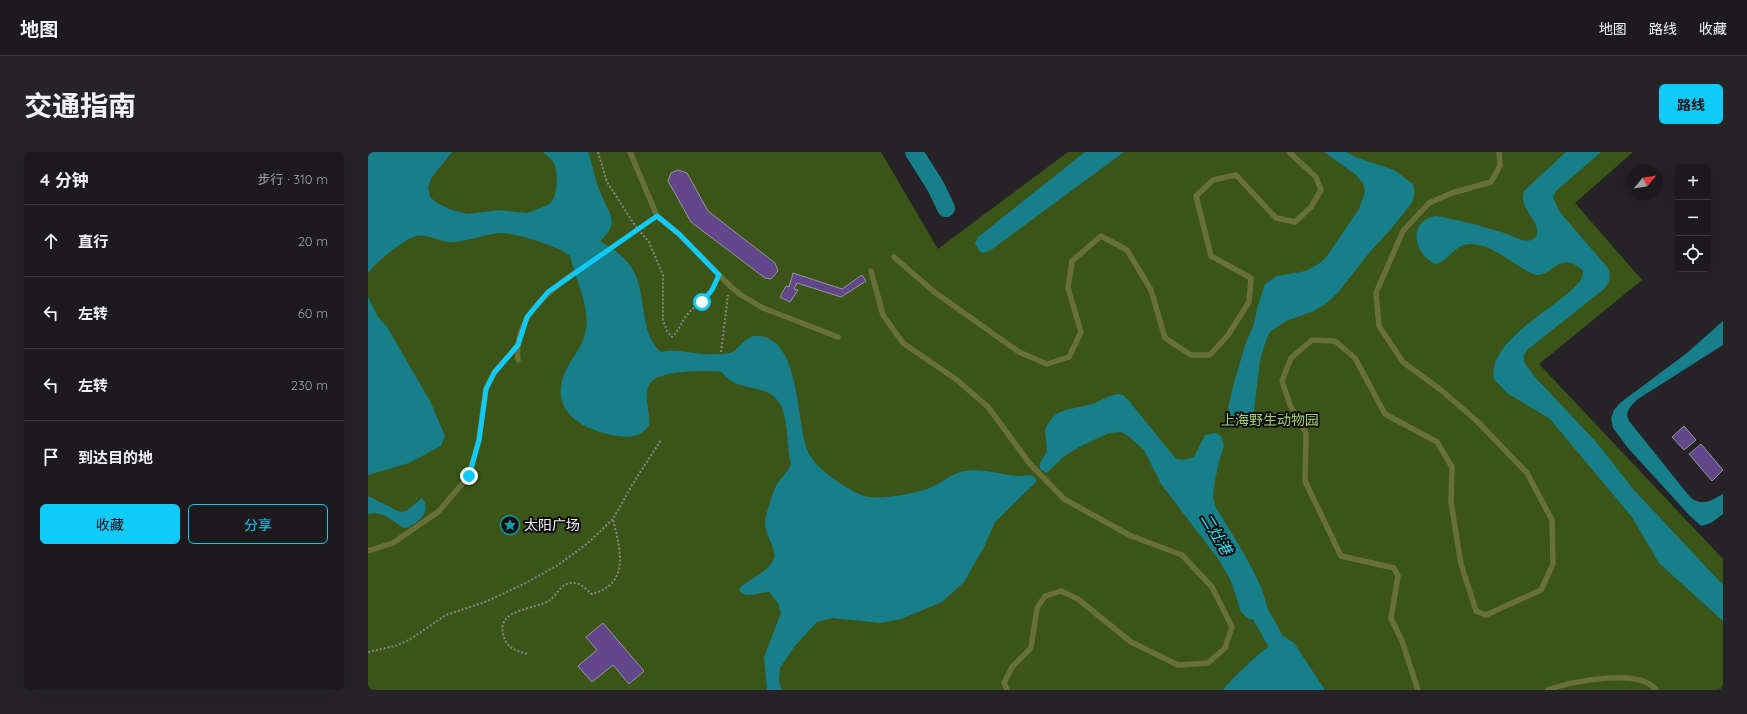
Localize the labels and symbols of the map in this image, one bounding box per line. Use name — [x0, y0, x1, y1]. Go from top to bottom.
north arrow — [1627, 164, 1663, 200]
route start — [693, 293, 711, 311]
park label: 上海野生动物园 — [1221, 411, 1319, 429]
route end — [460, 467, 478, 485]
water label: 二灶港 — [1197, 510, 1237, 560]
place icon: 太阳广场 — [499, 514, 521, 536]
place label: 太阳广场 — [524, 516, 580, 534]

